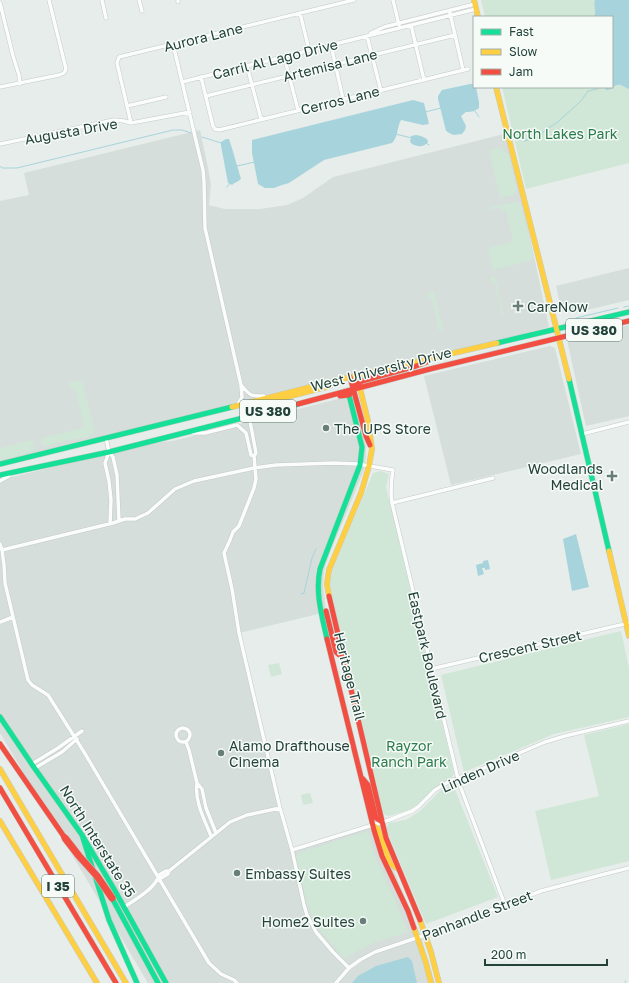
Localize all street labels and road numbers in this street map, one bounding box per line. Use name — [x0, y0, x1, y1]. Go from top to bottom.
street label: Aurora Lane — [162, 19, 244, 55]
street label: Carril Al Lago Drive — [211, 35, 339, 83]
street label: Artemisa Lane — [281, 45, 379, 85]
street label: Cerros Lane — [299, 82, 381, 118]
street label: Augusta Drive — [23, 114, 119, 148]
road number: US 380 — [566, 319, 622, 341]
street label: West University Drive — [309, 343, 453, 395]
road number: US 380 — [240, 400, 296, 422]
street label: Eastpark Boulevard — [405, 590, 451, 720]
street label: Crescent Street — [477, 626, 583, 666]
street label: Heritage Trail — [331, 630, 369, 722]
street label: Linden Drive — [438, 746, 522, 796]
street label: North Interstate 35 — [57, 782, 139, 900]
road number: I 35 — [42, 875, 74, 897]
street label: Panhandle Street — [419, 886, 535, 944]

